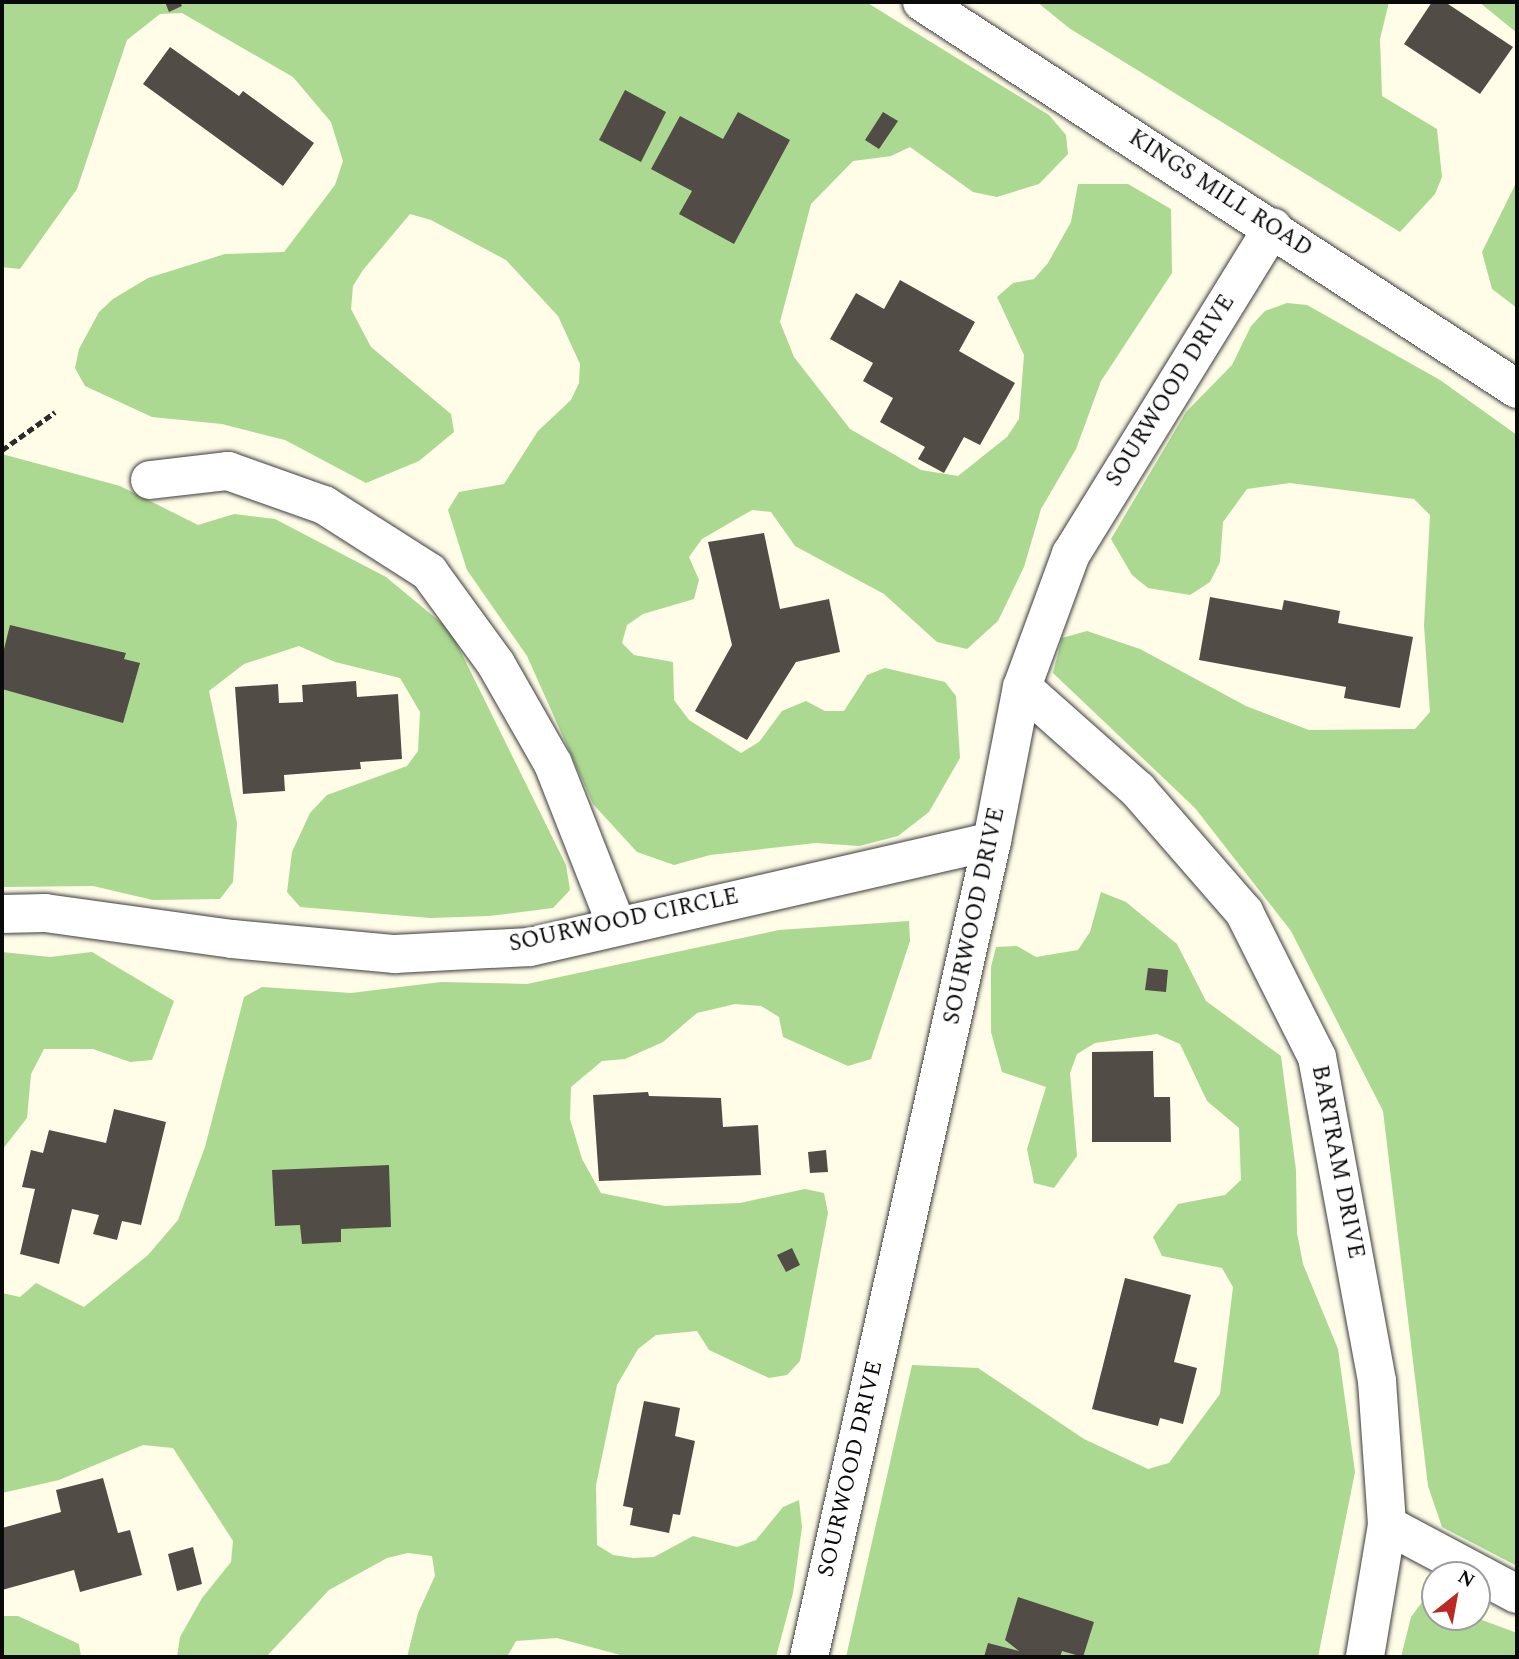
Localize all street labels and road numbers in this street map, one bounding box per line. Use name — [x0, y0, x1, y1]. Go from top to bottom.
street label: KINGS MILL ROAD — [1123, 124, 1317, 264]
street label: SOURWOOD DRIVE — [1101, 290, 1241, 492]
street label: SOURWOOD DRIVE — [939, 805, 1011, 1027]
street label: SOURWOOD CIRCLE — [507, 883, 741, 959]
street label: BARTRAM DRIVE — [1305, 1063, 1369, 1261]
street label: SOURWOOD DRIVE — [813, 1358, 889, 1580]

